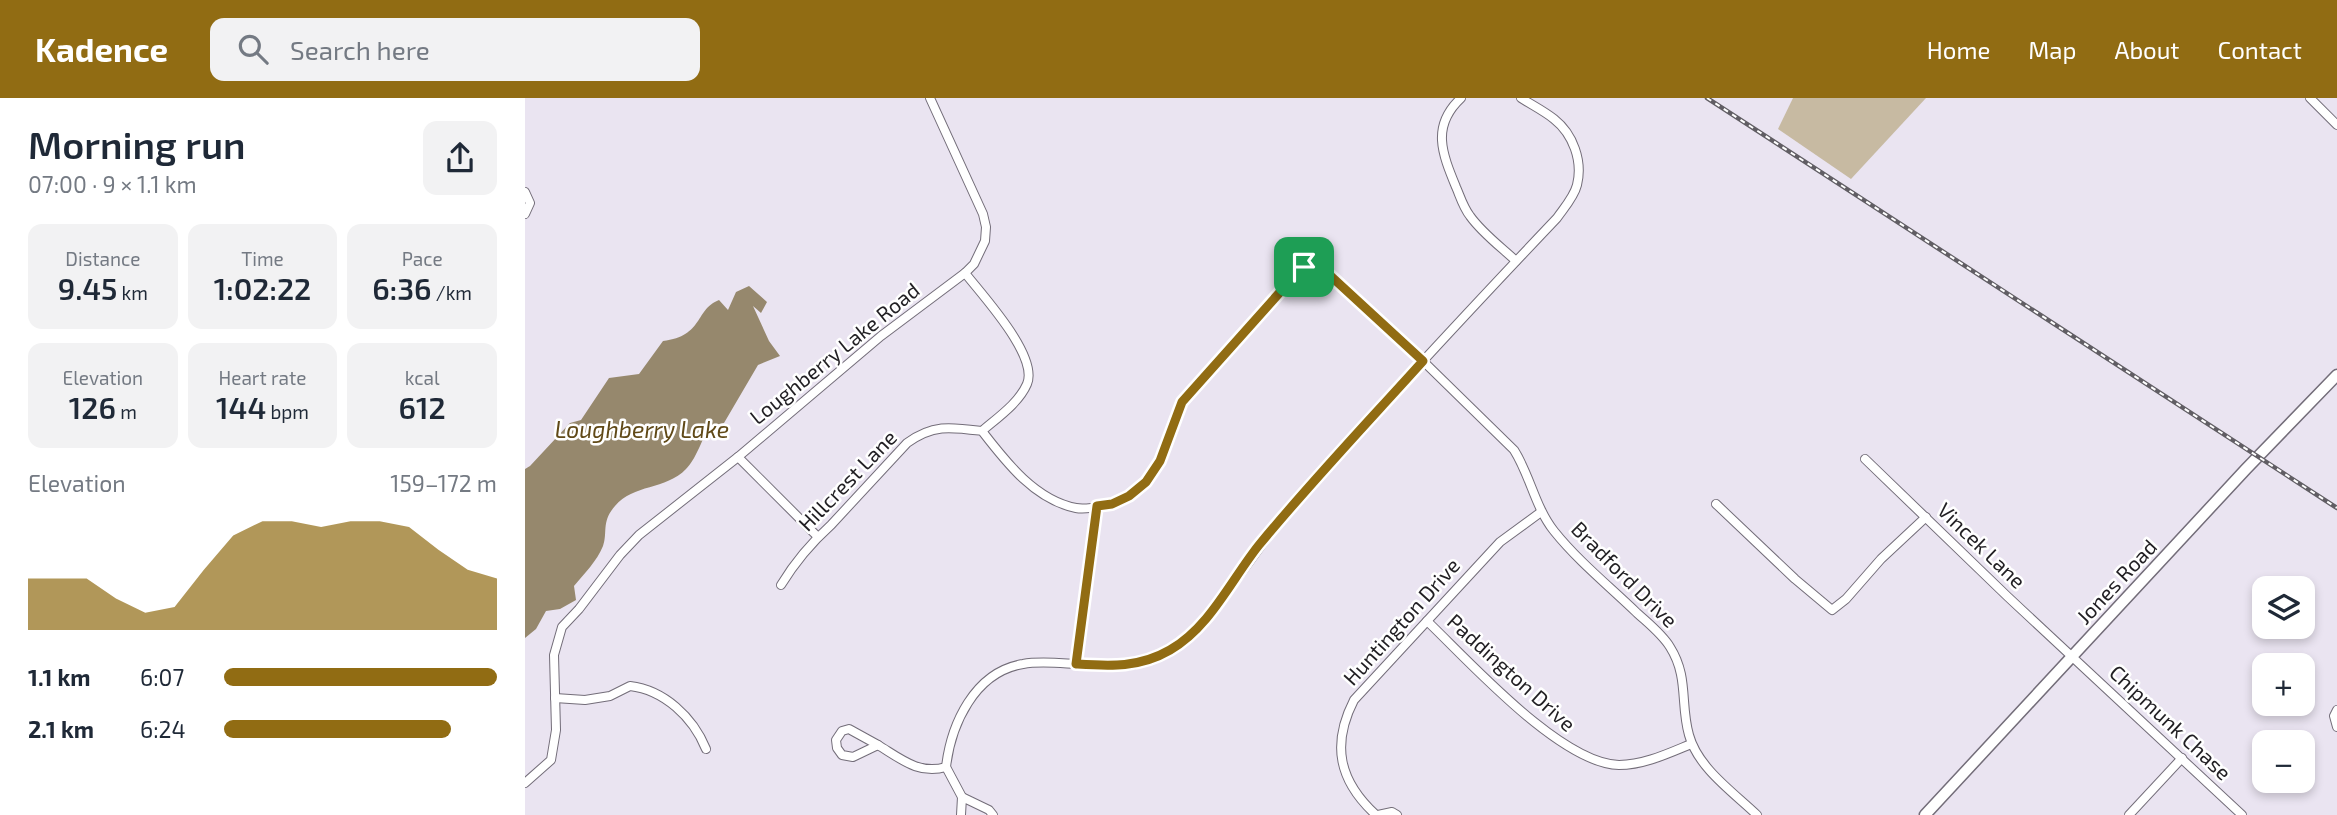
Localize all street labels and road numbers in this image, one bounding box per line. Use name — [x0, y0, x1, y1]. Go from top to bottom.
street label: Loughberry Lake Road — [744, 277, 924, 429]
street label: Hillcrest Lane — [793, 424, 901, 536]
street label: Vincek Lane — [1933, 497, 2031, 593]
street label: Bradford Drive — [1567, 516, 1683, 632]
street label: Jones Road — [2071, 534, 2161, 628]
street label: Huntington Drive — [1337, 552, 1464, 690]
street label: Paddington Drive — [1443, 608, 1581, 736]
street label: Chipmunk Chase — [2105, 659, 2237, 785]

